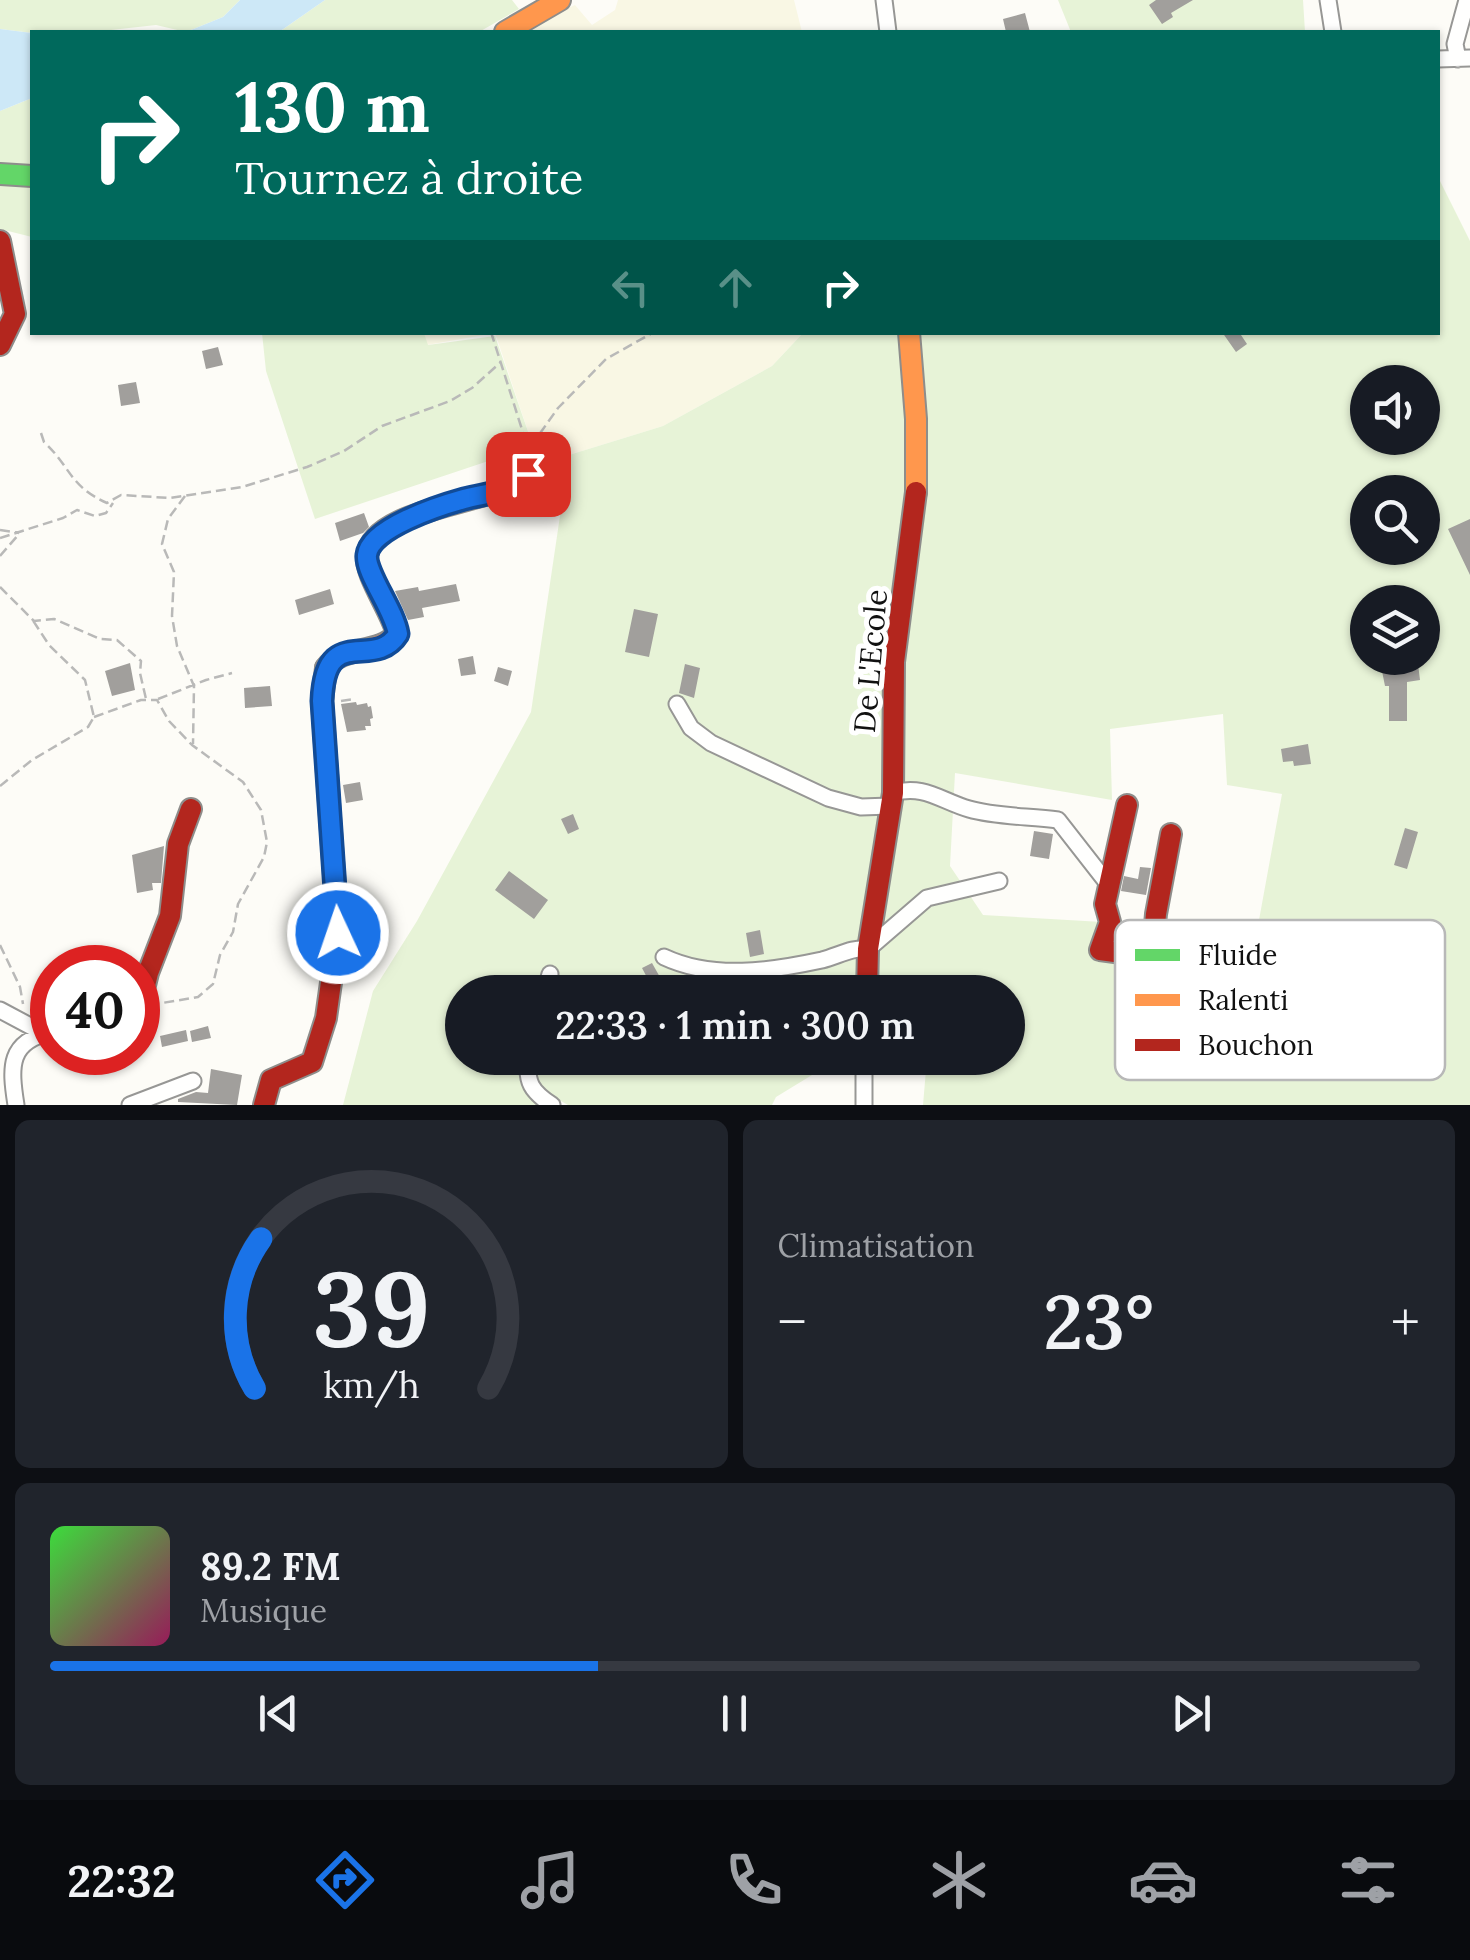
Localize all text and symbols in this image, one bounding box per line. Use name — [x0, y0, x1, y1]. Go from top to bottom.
text: 130 m — [235, 62, 430, 151]
icon: right — [70, 70, 200, 200]
text: Tournez à droite — [235, 149, 583, 206]
icon: left — [603, 260, 658, 315]
icon: ahead — [708, 260, 763, 315]
icon: right — [813, 260, 868, 315]
map controls — [1350, 365, 1440, 675]
button: sound — [1350, 365, 1440, 455]
pin — [486, 432, 571, 517]
icon: arrive — [501, 447, 556, 502]
button: search — [1350, 475, 1440, 565]
button: layers — [1350, 585, 1440, 675]
street label: De L'Ecole — [845, 588, 895, 734]
position arrow — [286, 881, 390, 985]
legend — [1115, 920, 1445, 1080]
text: Fluide — [1198, 937, 1277, 973]
speed limit sign: 40 — [30, 945, 160, 1075]
text: Ralenti — [1198, 982, 1288, 1018]
text: 22:33 · 1 min · 300 m — [555, 1001, 915, 1049]
text: Bouchon — [1198, 1027, 1314, 1063]
text: Climatisation — [778, 1225, 974, 1266]
text: 39 — [312, 1241, 430, 1374]
text: 23° — [1043, 1274, 1154, 1370]
text: − — [778, 1287, 807, 1357]
text: + — [1391, 1287, 1420, 1357]
text: km/h — [323, 1362, 420, 1408]
text: 89.2 FM — [200, 1542, 341, 1590]
text: Musique — [200, 1590, 327, 1631]
icon: previous — [251, 1686, 306, 1741]
icon: pause — [707, 1686, 762, 1741]
icon: next — [1164, 1686, 1219, 1741]
icon: directions — [310, 1845, 380, 1915]
icon: music — [515, 1845, 585, 1915]
icon: phone — [719, 1845, 789, 1915]
icon: climate — [924, 1845, 994, 1915]
icon: car — [1128, 1845, 1198, 1915]
icon: filters — [1333, 1845, 1403, 1915]
text: 22:32 — [67, 1852, 176, 1909]

